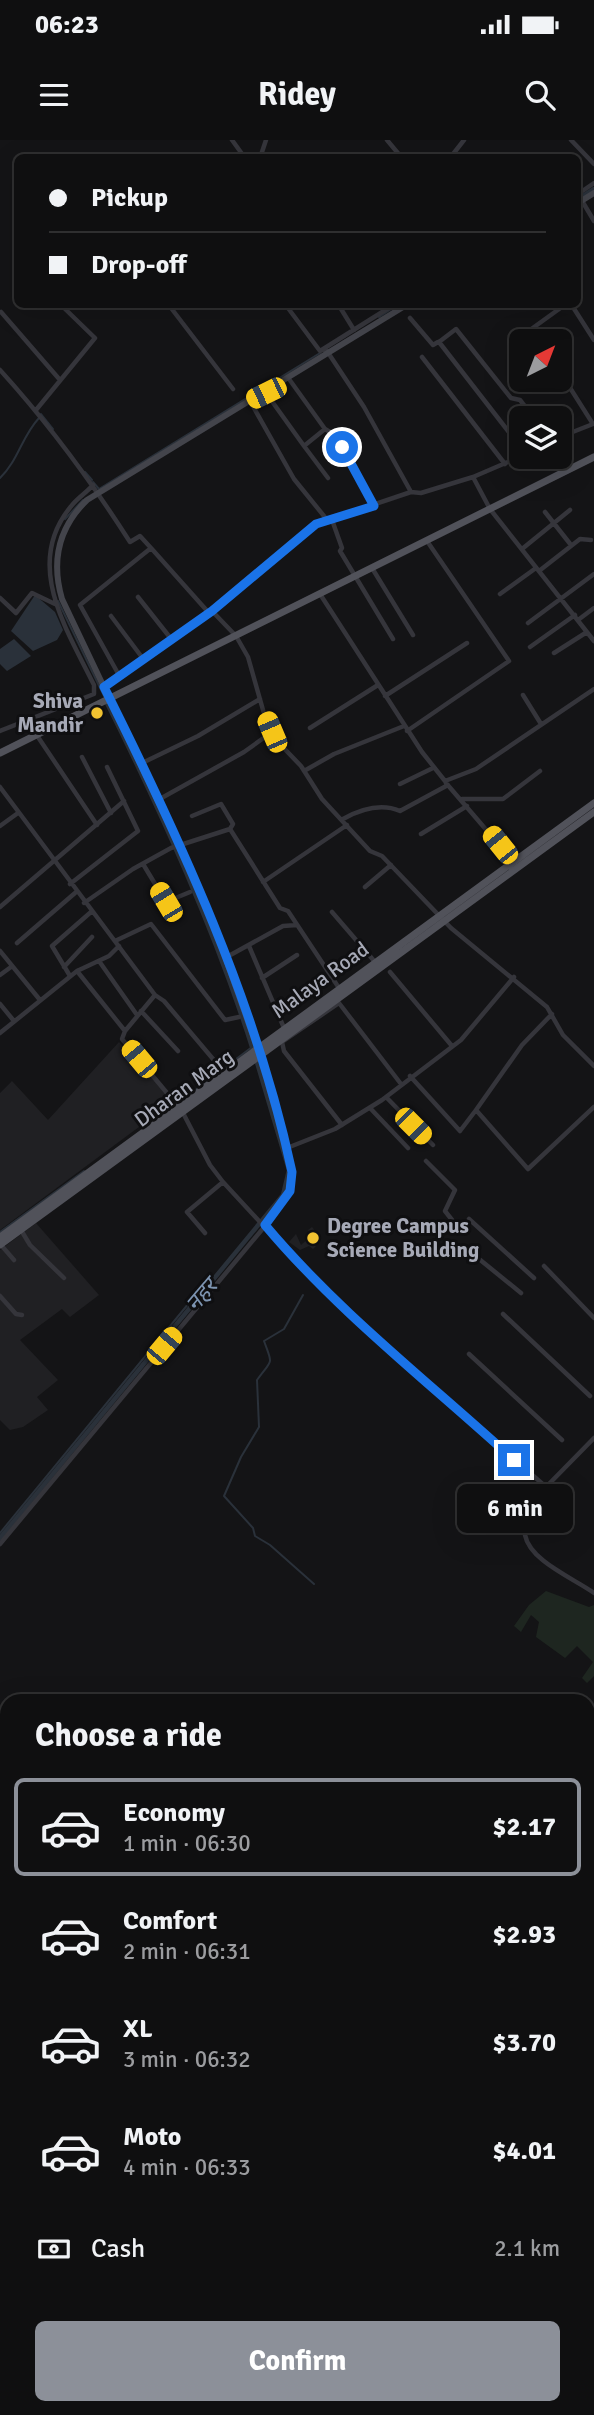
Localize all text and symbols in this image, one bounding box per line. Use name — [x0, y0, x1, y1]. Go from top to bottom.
text: 06:23 — [35, 9, 99, 41]
text: Ridey — [258, 75, 336, 114]
icon: menu — [35, 76, 73, 114]
icon: search — [521, 76, 559, 114]
text: Pickup — [91, 182, 168, 214]
text: Drop-off — [91, 249, 187, 281]
north arrow — [509, 329, 572, 392]
map controls — [509, 329, 572, 469]
car — [243, 374, 290, 412]
button: layers — [509, 406, 572, 469]
route start — [326, 431, 358, 463]
place label: Shiva Mandir — [17, 688, 84, 738]
marker: Shiva Mandir — [89, 705, 105, 721]
car — [255, 709, 290, 755]
car — [479, 822, 522, 868]
car — [147, 879, 186, 925]
street label: Malaya Road — [266, 936, 374, 1024]
car — [118, 1036, 161, 1082]
street label: Dharan Marg — [129, 1043, 239, 1133]
car — [391, 1104, 436, 1148]
place label: Degree Campus Science Building — [327, 1213, 479, 1263]
marker: Degree Campus Science Building — [305, 1230, 321, 1246]
water label: नहर — [179, 1269, 226, 1318]
car — [143, 1323, 186, 1369]
route end — [498, 1444, 530, 1476]
callout: 6 min — [456, 1484, 572, 1534]
text: 6 min — [487, 1494, 543, 1523]
text: Choose a ride — [35, 1716, 222, 1755]
icon: car — [39, 1796, 102, 1859]
text: Economy — [123, 1797, 225, 1829]
text: $2.17 — [492, 1811, 556, 1843]
text: 1 min · 06:30 — [123, 1829, 251, 1858]
icon: car — [39, 1904, 102, 1967]
text: Comfort — [123, 1905, 217, 1937]
text: $2.93 — [492, 1919, 556, 1951]
text: 2 min · 06:31 — [123, 1937, 251, 1966]
icon: car — [39, 2012, 102, 2075]
text: XL — [123, 2013, 153, 2045]
text: $3.70 — [492, 2027, 556, 2059]
text: 3 min · 06:32 — [123, 2045, 251, 2074]
icon: car — [39, 2120, 102, 2183]
text: Moto — [123, 2121, 181, 2153]
text: $4.01 — [492, 2135, 556, 2167]
text: 4 min · 06:33 — [123, 2153, 251, 2182]
icon: cash — [35, 2230, 73, 2268]
text: Cash — [91, 2233, 145, 2265]
text: 2.1 km — [494, 2234, 560, 2263]
button: Confirm — [35, 2321, 560, 2401]

